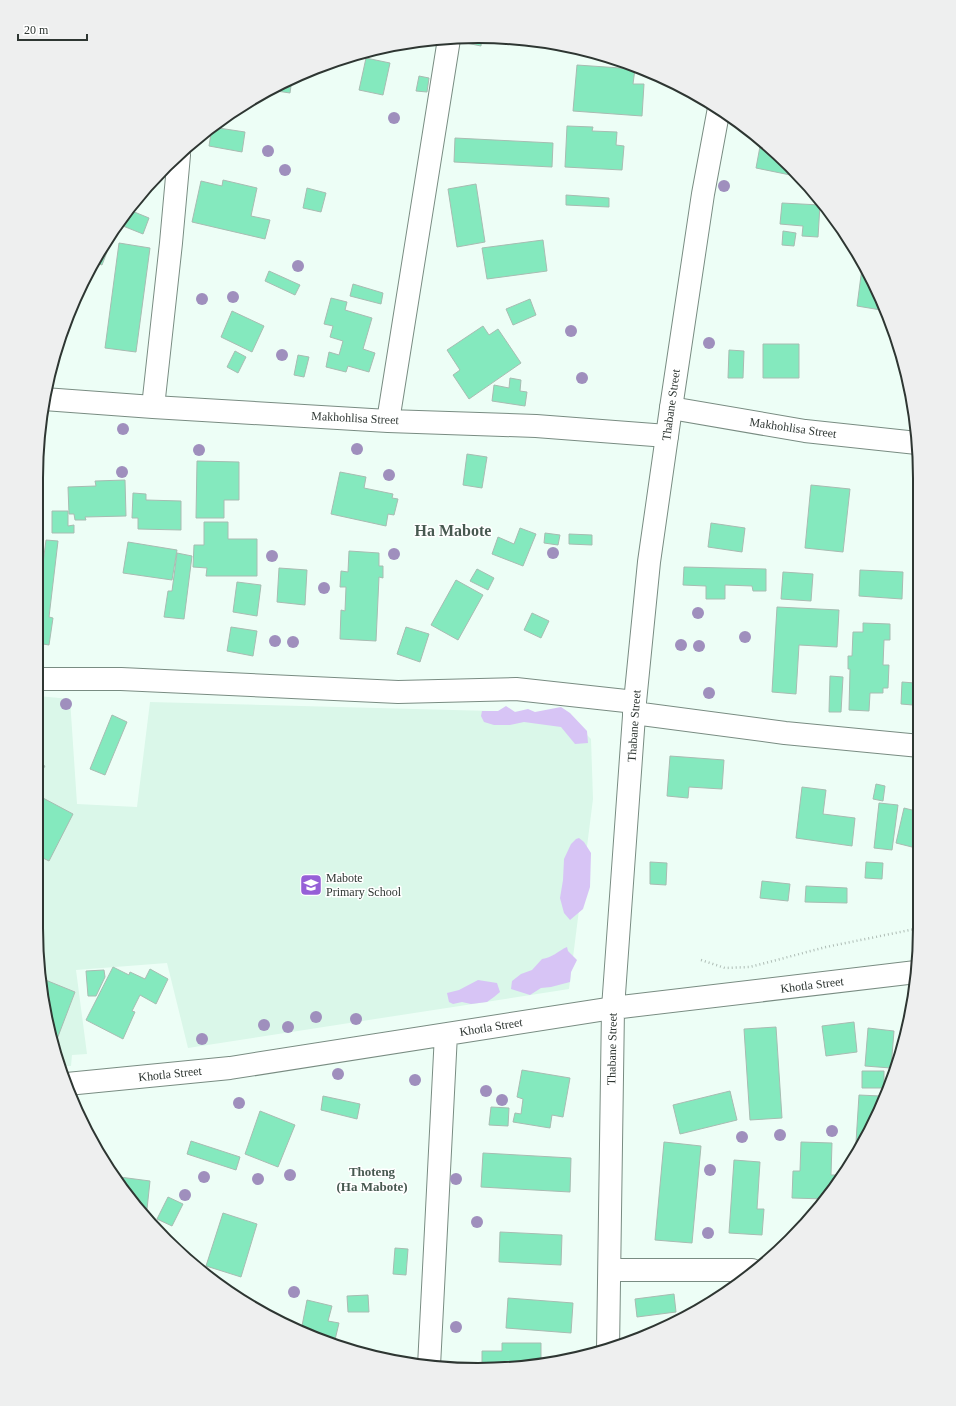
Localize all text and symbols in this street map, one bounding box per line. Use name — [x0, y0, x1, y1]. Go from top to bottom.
scale bar — [18, 16, 87, 42]
text: 20 m — [24, 23, 49, 37]
street label: Thabane Street — [659, 368, 683, 442]
street label: Makhohlisa Street — [311, 409, 400, 427]
street label: Makhohlisa Street — [749, 415, 838, 441]
district label: Ha Mabote — [415, 522, 491, 539]
street label: Thabane Street — [624, 689, 644, 763]
place label: Mabote Primary School — [326, 871, 402, 899]
school or university icon: Mabote Primary School — [298, 872, 324, 898]
street label: Khotla Street — [780, 974, 845, 996]
street label: Thabane Street — [604, 1012, 620, 1085]
street label: Khotla Street — [458, 1015, 524, 1039]
street label: Khotla Street — [138, 1064, 203, 1084]
district label: Thoteng (Ha Mabote) — [336, 1164, 408, 1194]

